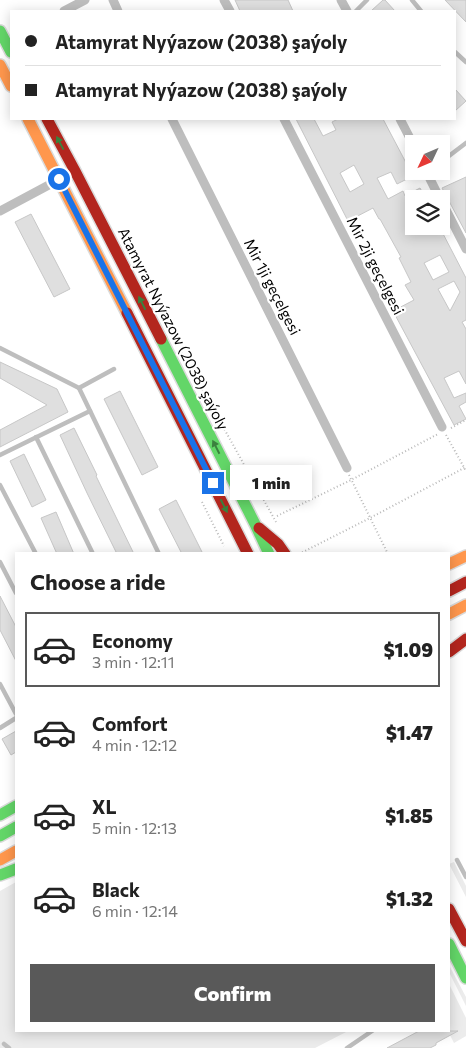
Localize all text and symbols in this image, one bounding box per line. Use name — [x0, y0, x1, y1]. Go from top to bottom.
text: Atamyrat Nyýazow (2038) şaýoly — [55, 30, 347, 53]
text: Atamyrat Nyýazow (2038) şaýoly — [55, 78, 347, 101]
one-way arrow — [56, 135, 64, 150]
north arrow — [405, 135, 450, 180]
map controls — [405, 135, 450, 235]
route start — [48, 168, 70, 190]
button: layers — [405, 190, 450, 235]
street label: Mir 2ji geçelgesi — [343, 214, 408, 318]
street label: Atamyrat Nyýazow (2038) şaýoly — [115, 224, 233, 433]
street label: Mir 1ji geçelgesi — [241, 235, 305, 338]
one-way arrow — [138, 295, 146, 310]
one-way arrow — [212, 440, 220, 455]
callout: 1 min — [230, 466, 313, 500]
route end — [202, 472, 224, 494]
text: 1 min — [252, 473, 290, 492]
one-way arrow — [220, 499, 228, 513]
text: Choose a ride — [30, 568, 165, 595]
icon: car — [32, 627, 77, 672]
text: Economy — [92, 629, 173, 652]
text: $1.09 — [383, 638, 433, 661]
text: 3 min · 12:11 — [92, 652, 175, 671]
icon: car — [32, 710, 77, 755]
text: Comfort — [92, 712, 168, 735]
text: $1.47 — [386, 721, 433, 744]
text: 4 min · 12:12 — [92, 735, 177, 754]
icon: car — [32, 793, 77, 838]
text: XL — [92, 795, 117, 818]
text: $1.85 — [385, 804, 433, 827]
text: 5 min · 12:13 — [92, 818, 177, 837]
icon: car — [32, 876, 77, 921]
text: Black — [92, 878, 140, 901]
text: $1.32 — [386, 887, 433, 910]
text: 6 min · 12:14 — [92, 901, 178, 920]
button: Confirm — [30, 964, 435, 1022]

